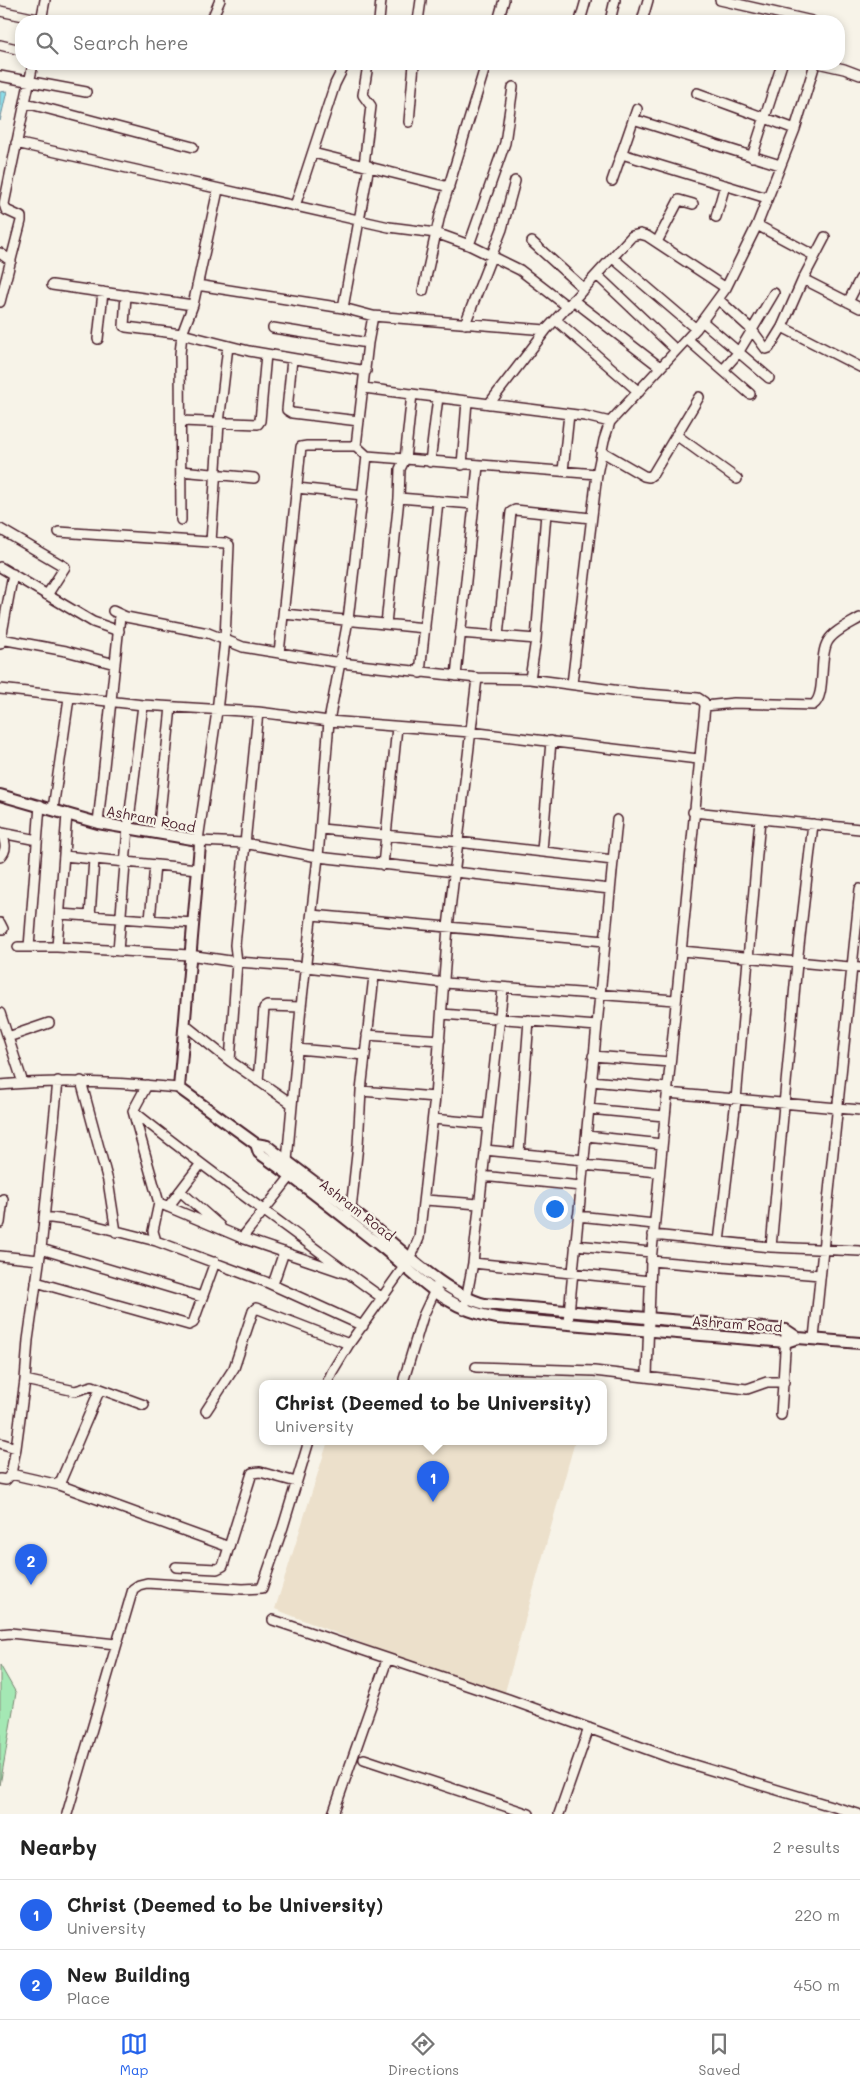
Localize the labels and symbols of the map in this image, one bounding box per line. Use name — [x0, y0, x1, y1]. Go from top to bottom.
street label: Ashram Road — [105, 801, 198, 837]
street label: Ashram Road — [316, 1174, 399, 1245]
your location — [542, 1196, 568, 1222]
street label: Ashram Road — [691, 1311, 783, 1336]
pin: 1 — [417, 1461, 449, 1502]
pin: 2 — [15, 1544, 47, 1585]

